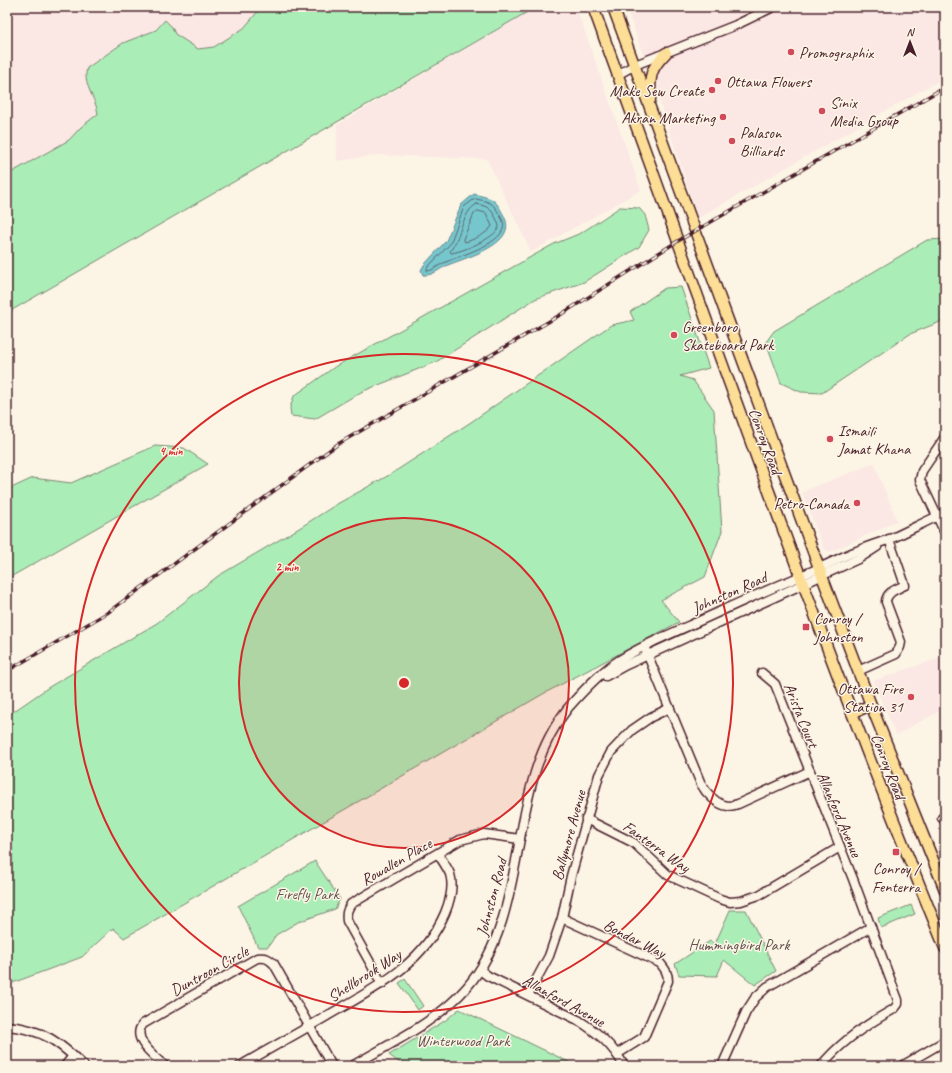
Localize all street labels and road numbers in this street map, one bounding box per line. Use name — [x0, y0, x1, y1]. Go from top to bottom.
street label: Conroy Road — [744, 406, 787, 479]
street label: Johnston Road — [688, 566, 772, 619]
street label: Arista Court — [779, 680, 824, 752]
street label: Conroy Road — [866, 731, 911, 804]
street label: Allanford Avenue — [812, 769, 867, 862]
street label: Ballymore Avenue — [547, 786, 591, 883]
street label: Fanterra Way — [619, 816, 695, 878]
street label: Rowallen Place — [357, 833, 437, 890]
street label: Johnston Road — [472, 853, 513, 939]
street label: Bondar Way — [600, 915, 670, 964]
street label: Duntroon Circle — [167, 940, 254, 1000]
street label: Shellbrook Way — [324, 944, 406, 1007]
street label: Allanford Avenue — [519, 970, 610, 1032]

